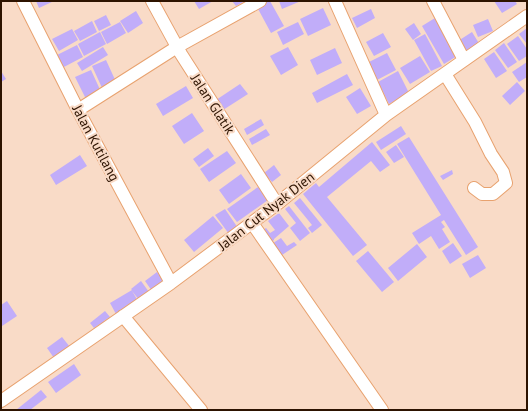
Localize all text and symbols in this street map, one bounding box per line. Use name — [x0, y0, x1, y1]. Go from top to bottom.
street label: Jalan Glatik — [186, 70, 239, 138]
street label: Jalan Kutilang — [68, 101, 124, 184]
street label: Jalan Cut Nyak Dien — [213, 168, 318, 255]

